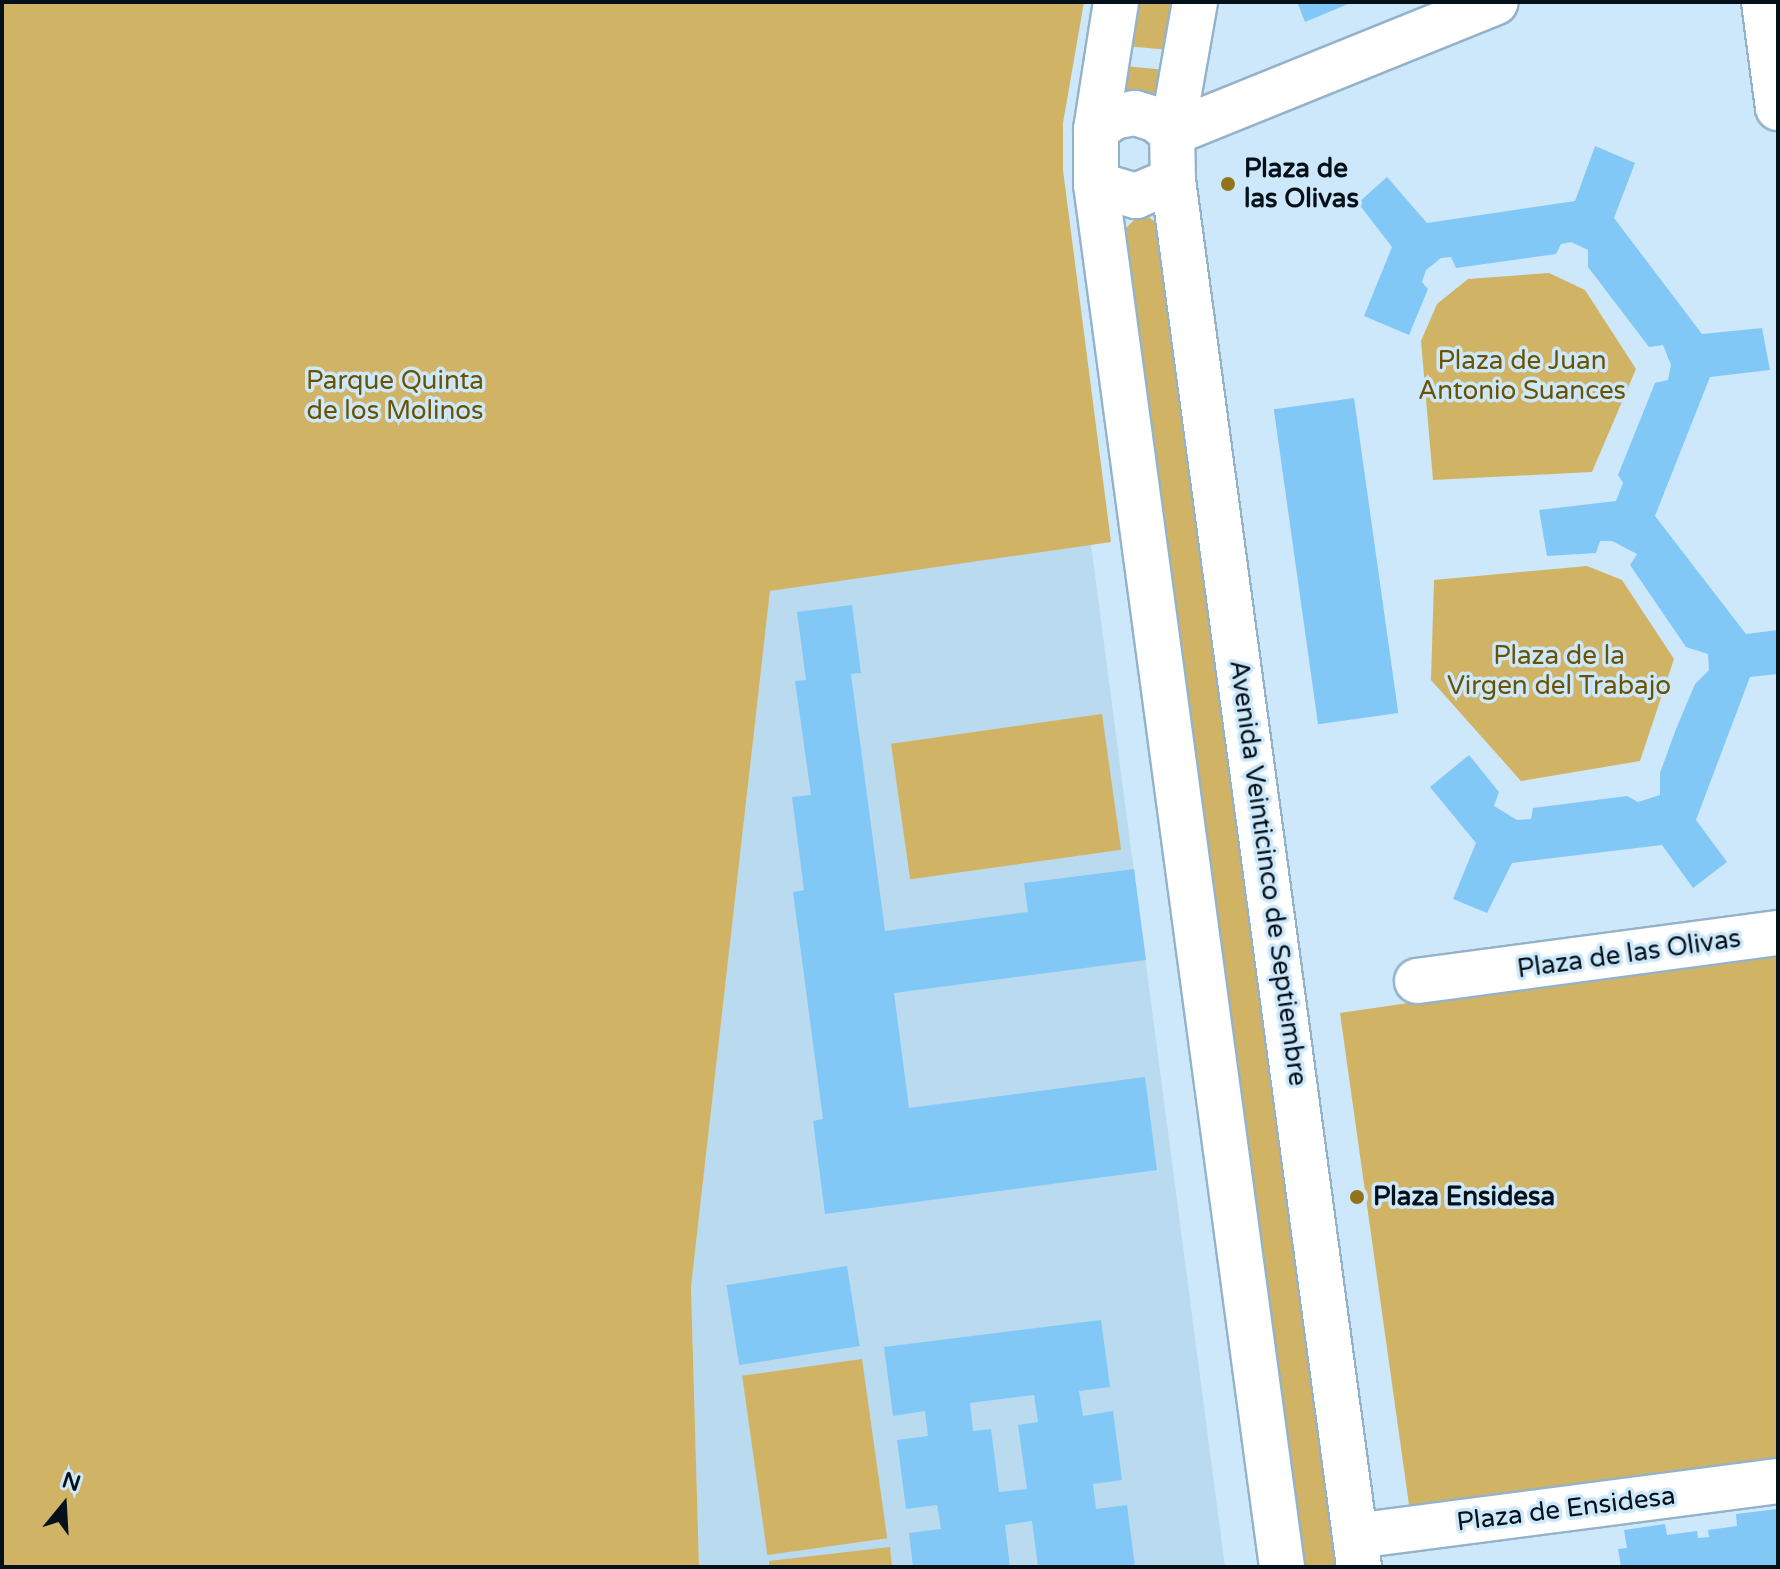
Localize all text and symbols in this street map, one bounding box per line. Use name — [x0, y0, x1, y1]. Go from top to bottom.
place label: Plaza de las Olivas — [1244, 153, 1359, 214]
marker: Plaza de las Olivas — [1219, 175, 1237, 193]
park label: Plaza de Juan Antonio Suances — [1418, 345, 1626, 406]
park label: Parque Quinta de los Molinos — [306, 365, 484, 426]
park label: Plaza de la Virgen del Trabajo — [1447, 640, 1671, 702]
street label: Avenida Veinticinco de Septiembre — [1223, 658, 1313, 1088]
street label: Plaza de las Olivas — [1515, 923, 1743, 985]
place label: Plaza Ensidesa — [1373, 1181, 1555, 1213]
marker: Plaza Ensidesa — [1348, 1188, 1366, 1206]
north arrow — [24, 1465, 104, 1545]
text: N — [59, 1467, 84, 1497]
street label: Plaza de Ensidesa — [1455, 1480, 1677, 1538]

